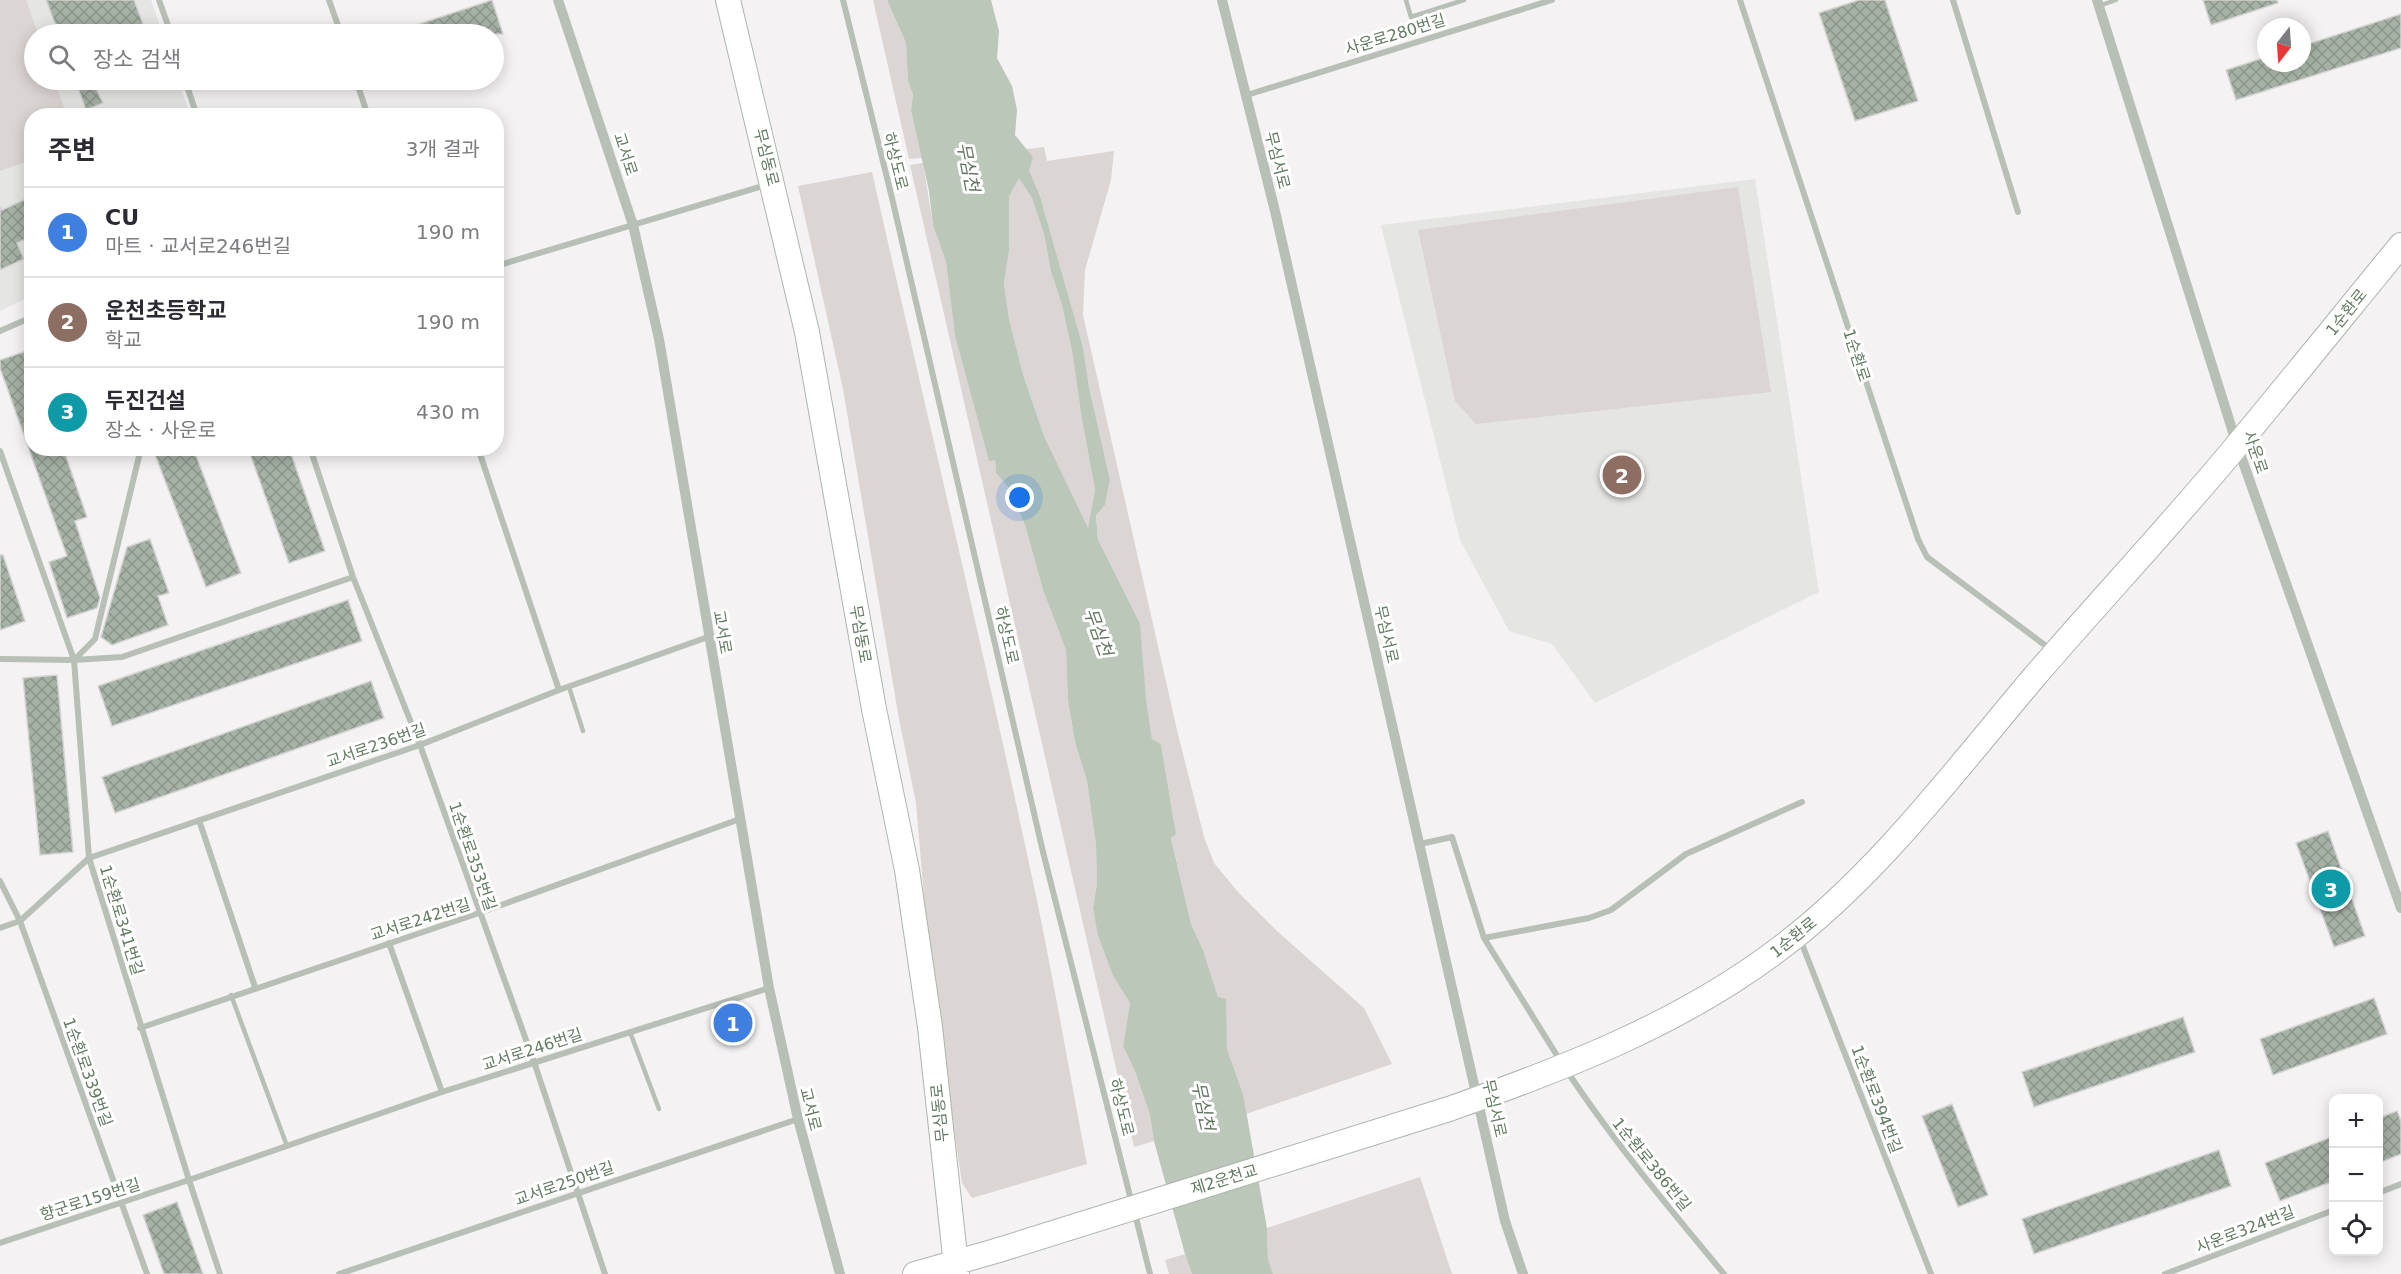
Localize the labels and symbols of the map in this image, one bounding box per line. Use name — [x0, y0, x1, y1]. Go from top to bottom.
street label: 사운로280번길 — [1343, 10, 1448, 59]
north arrow — [2257, 18, 2311, 72]
street label: 무심동로 — [750, 126, 783, 188]
street label: 무심서로 — [1261, 129, 1294, 191]
street label: 교서로 — [610, 130, 641, 178]
street label: 하상도로 — [879, 130, 912, 192]
water label: 무심천 — [953, 141, 984, 196]
street label: 1순환로 — [2322, 285, 2371, 339]
street label: 1순환로 — [1839, 326, 1874, 384]
street label: 사운로 — [2239, 428, 2272, 476]
pin: 2 — [1602, 452, 1642, 498]
your location — [1005, 483, 1034, 512]
street label: 무심동로 — [846, 603, 875, 665]
street label: 무심서로 — [1371, 603, 1402, 665]
street label: 하상도로 — [991, 604, 1022, 666]
water label: 무심천 — [1080, 605, 1118, 661]
street label: 교서로 — [709, 609, 736, 656]
street label: 교서로236번길 — [324, 720, 428, 771]
street label: 1순환로353번길 — [445, 799, 500, 913]
street label: 1순환로341번길 — [96, 863, 147, 978]
pin: 3 — [2312, 866, 2350, 912]
street label: 교서로242번길 — [368, 894, 473, 945]
street label: 1순환로 — [1766, 913, 1821, 962]
pin: 1 — [714, 1000, 752, 1046]
street label: 1순환로339번길 — [59, 1015, 116, 1129]
street label: 교서로246번길 — [480, 1024, 585, 1075]
street label: 1순환로394번길 — [1847, 1042, 1906, 1156]
street label: 하상도로 — [1105, 1076, 1138, 1138]
street label: 무심서로 — [1479, 1077, 1510, 1139]
water label: 무심천 — [1188, 1079, 1219, 1135]
street label: 무심동로 — [927, 1082, 952, 1143]
street label: 교서로 — [796, 1085, 825, 1133]
street label: 1순환로386번길 — [1608, 1114, 1695, 1215]
street label: 교서로250번길 — [512, 1158, 616, 1209]
street label: 제2운천교 — [1188, 1160, 1260, 1199]
street label: 향군로159번길 — [38, 1174, 143, 1225]
street label: 사운로324번길 — [2193, 1202, 2297, 1257]

